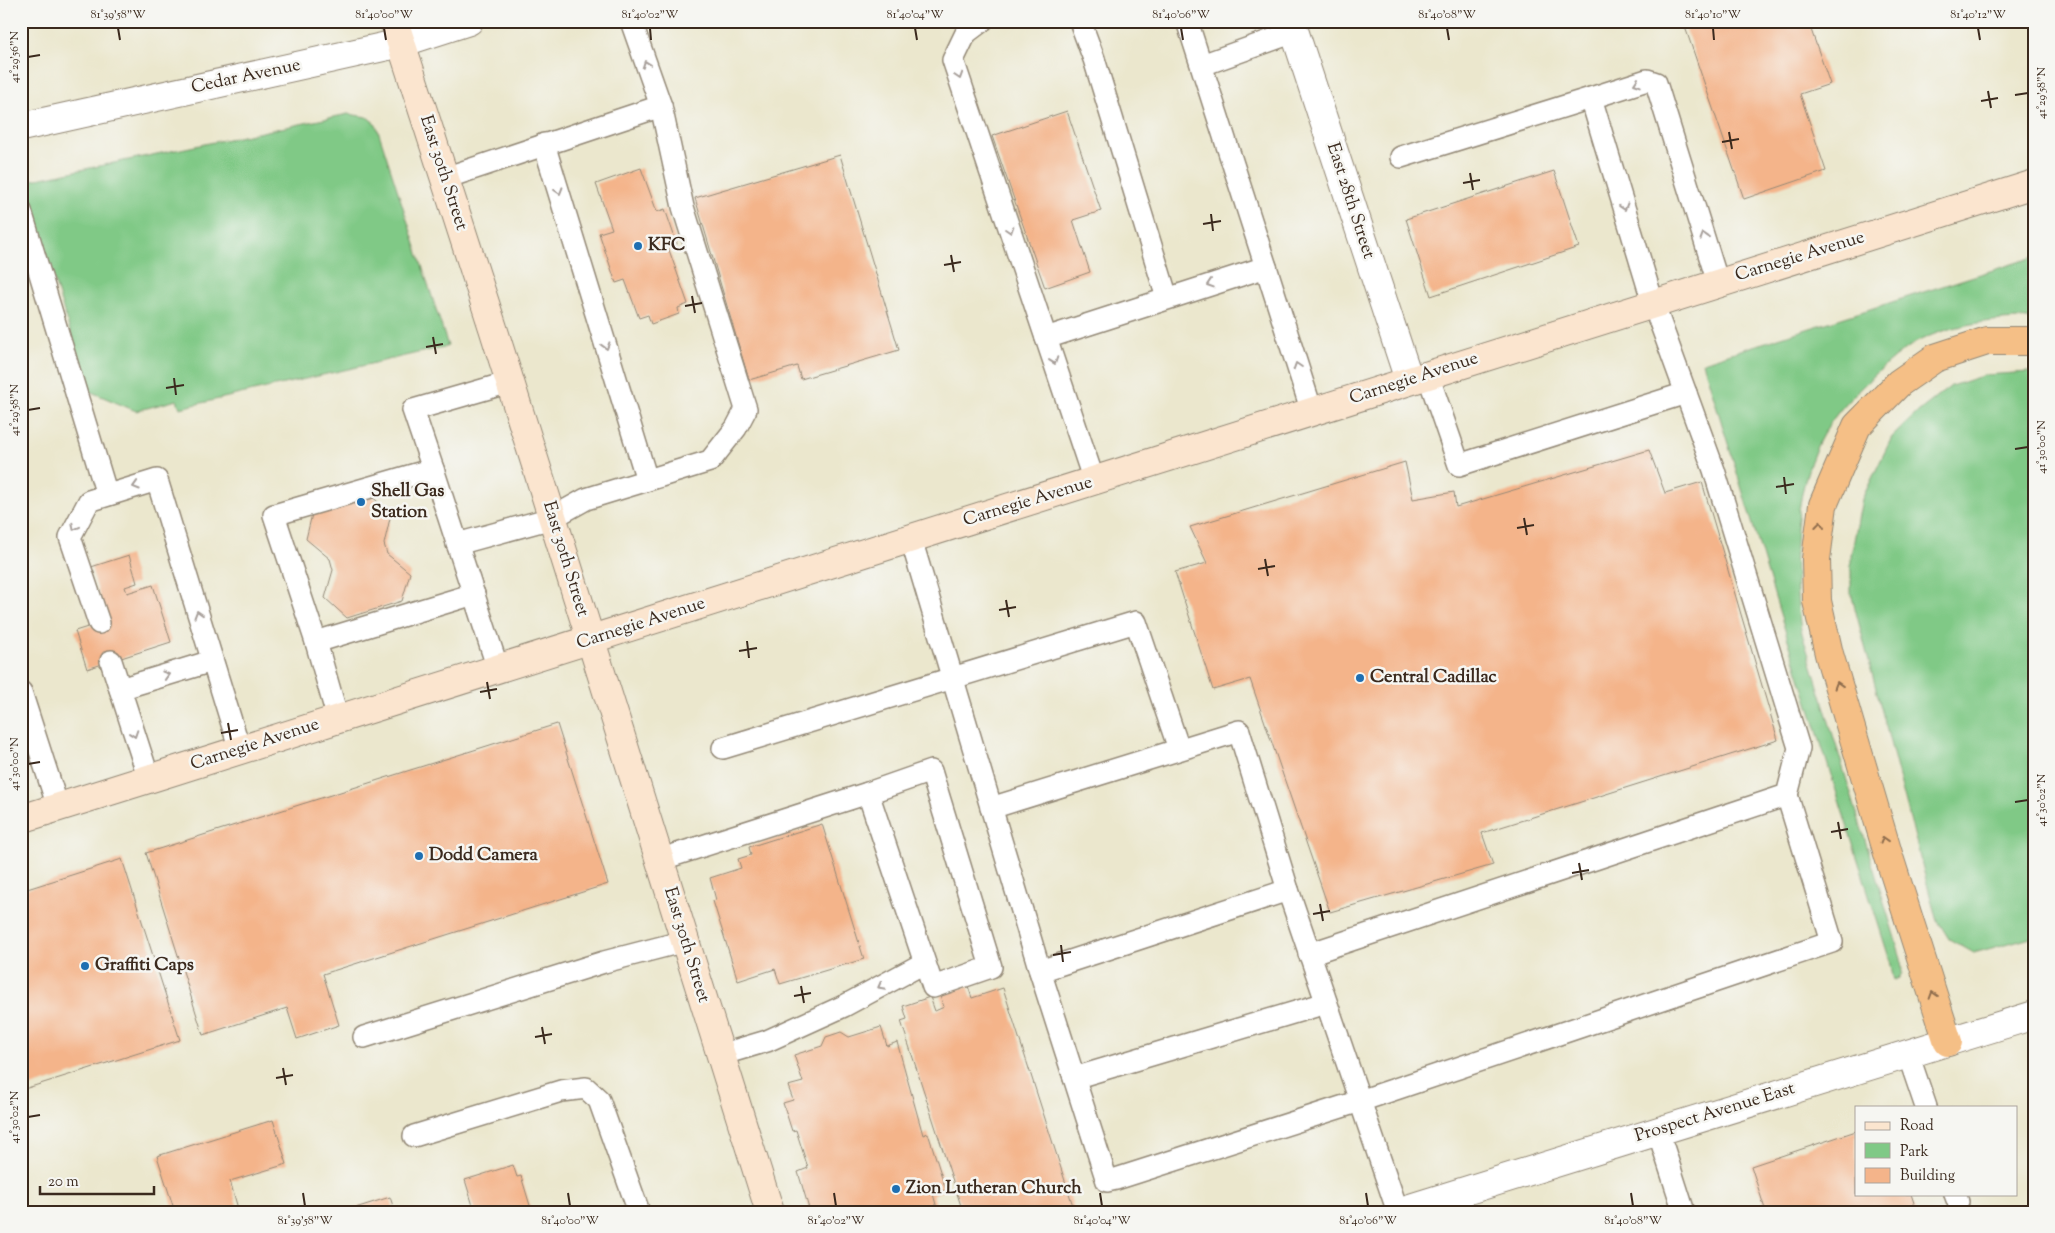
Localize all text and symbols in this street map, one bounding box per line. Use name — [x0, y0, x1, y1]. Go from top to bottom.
text: 81°39'58"W — [90, 6, 146, 24]
text: 81°40'00"W — [355, 6, 413, 24]
text: 81°40'02"W — [622, 6, 679, 24]
text: 81°40'04"W — [887, 6, 944, 24]
text: 81°40'06"W — [1152, 6, 1210, 24]
text: 81°40'08"W — [1418, 6, 1476, 24]
text: 81°40'10"W — [1685, 6, 1742, 24]
text: 81°40'12"W — [1950, 6, 2006, 24]
text: 41°29'56"N — [6, 30, 24, 83]
street label: Cedar Avenue — [189, 53, 303, 101]
one-way arrow — [642, 60, 652, 68]
text: 41°29'58"N — [2033, 66, 2051, 119]
one-way arrow — [953, 71, 963, 80]
one-way arrow — [1634, 77, 1642, 87]
street label: East 30th Street — [412, 112, 474, 234]
street label: East 28th Street — [1319, 140, 1381, 262]
one-way arrow — [553, 186, 563, 194]
one-way arrow — [1618, 202, 1628, 210]
one-way arrow — [1005, 225, 1015, 234]
street label: Carnegie Avenue — [1732, 225, 1868, 289]
one-way arrow — [1700, 232, 1710, 241]
place label: KFC — [648, 233, 686, 259]
marker: KFC — [632, 240, 644, 252]
one-way arrow — [1206, 279, 1215, 289]
one-way arrow — [601, 341, 611, 350]
street label: Carnegie Avenue — [1346, 346, 1482, 412]
one-way arrow — [1048, 356, 1058, 365]
one-way arrow — [1293, 362, 1303, 370]
text: 41°29'58"N — [6, 383, 24, 436]
text: 41°30'00"N — [2033, 420, 2051, 474]
street label: Carnegie Avenue — [960, 470, 1096, 534]
place label: Shell Gas Station — [371, 479, 444, 526]
one-way arrow — [132, 481, 141, 491]
marker: Shell Gas Station — [355, 496, 367, 508]
street label: East 30th Street — [535, 498, 595, 620]
one-way arrow — [1814, 521, 1825, 529]
one-way arrow — [71, 522, 81, 531]
street label: Carnegie Avenue — [573, 591, 709, 657]
one-way arrow — [193, 610, 203, 619]
place label: Central Cadillac — [1370, 665, 1498, 691]
one-way arrow — [161, 671, 170, 681]
marker: Central Cadillac — [1354, 672, 1366, 684]
one-way arrow — [1833, 681, 1843, 689]
street label: Carnegie Avenue — [187, 712, 323, 778]
one-way arrow — [129, 729, 139, 738]
text: 41°30'00"N — [6, 737, 24, 791]
text: 41°30'02"N — [2033, 773, 2051, 826]
one-way arrow — [1880, 837, 1890, 845]
place label: Dodd Camera — [429, 843, 538, 869]
marker: Dodd Camera — [413, 850, 425, 862]
street label: East 30th Street — [656, 884, 716, 1006]
place label: Graffiti Caps — [95, 953, 194, 979]
marker: Graffiti Caps — [79, 960, 91, 972]
one-way arrow — [877, 980, 886, 990]
one-way arrow — [1929, 992, 1939, 1000]
street label: Prospect Avenue East — [1632, 1076, 1798, 1150]
text: 41°30'02"N — [6, 1090, 24, 1143]
legend — [1855, 1106, 2018, 1196]
text: Road — [1900, 1116, 1934, 1137]
text: Park — [1900, 1142, 1929, 1163]
scale bar — [40, 1163, 154, 1195]
text: Building — [1900, 1166, 1955, 1187]
text: 20 m — [48, 1172, 79, 1193]
place label: Zion Lutheran Church — [906, 1176, 1082, 1202]
marker: Zion Lutheran Church — [890, 1183, 902, 1195]
text: 81°39'58"W — [277, 1212, 333, 1230]
text: 81°40'00"W — [541, 1212, 599, 1230]
text: 81°40'02"W — [808, 1212, 865, 1230]
text: 81°40'04"W — [1074, 1212, 1131, 1230]
text: 81°40'06"W — [1339, 1212, 1397, 1230]
text: 81°40'08"W — [1604, 1212, 1662, 1230]

